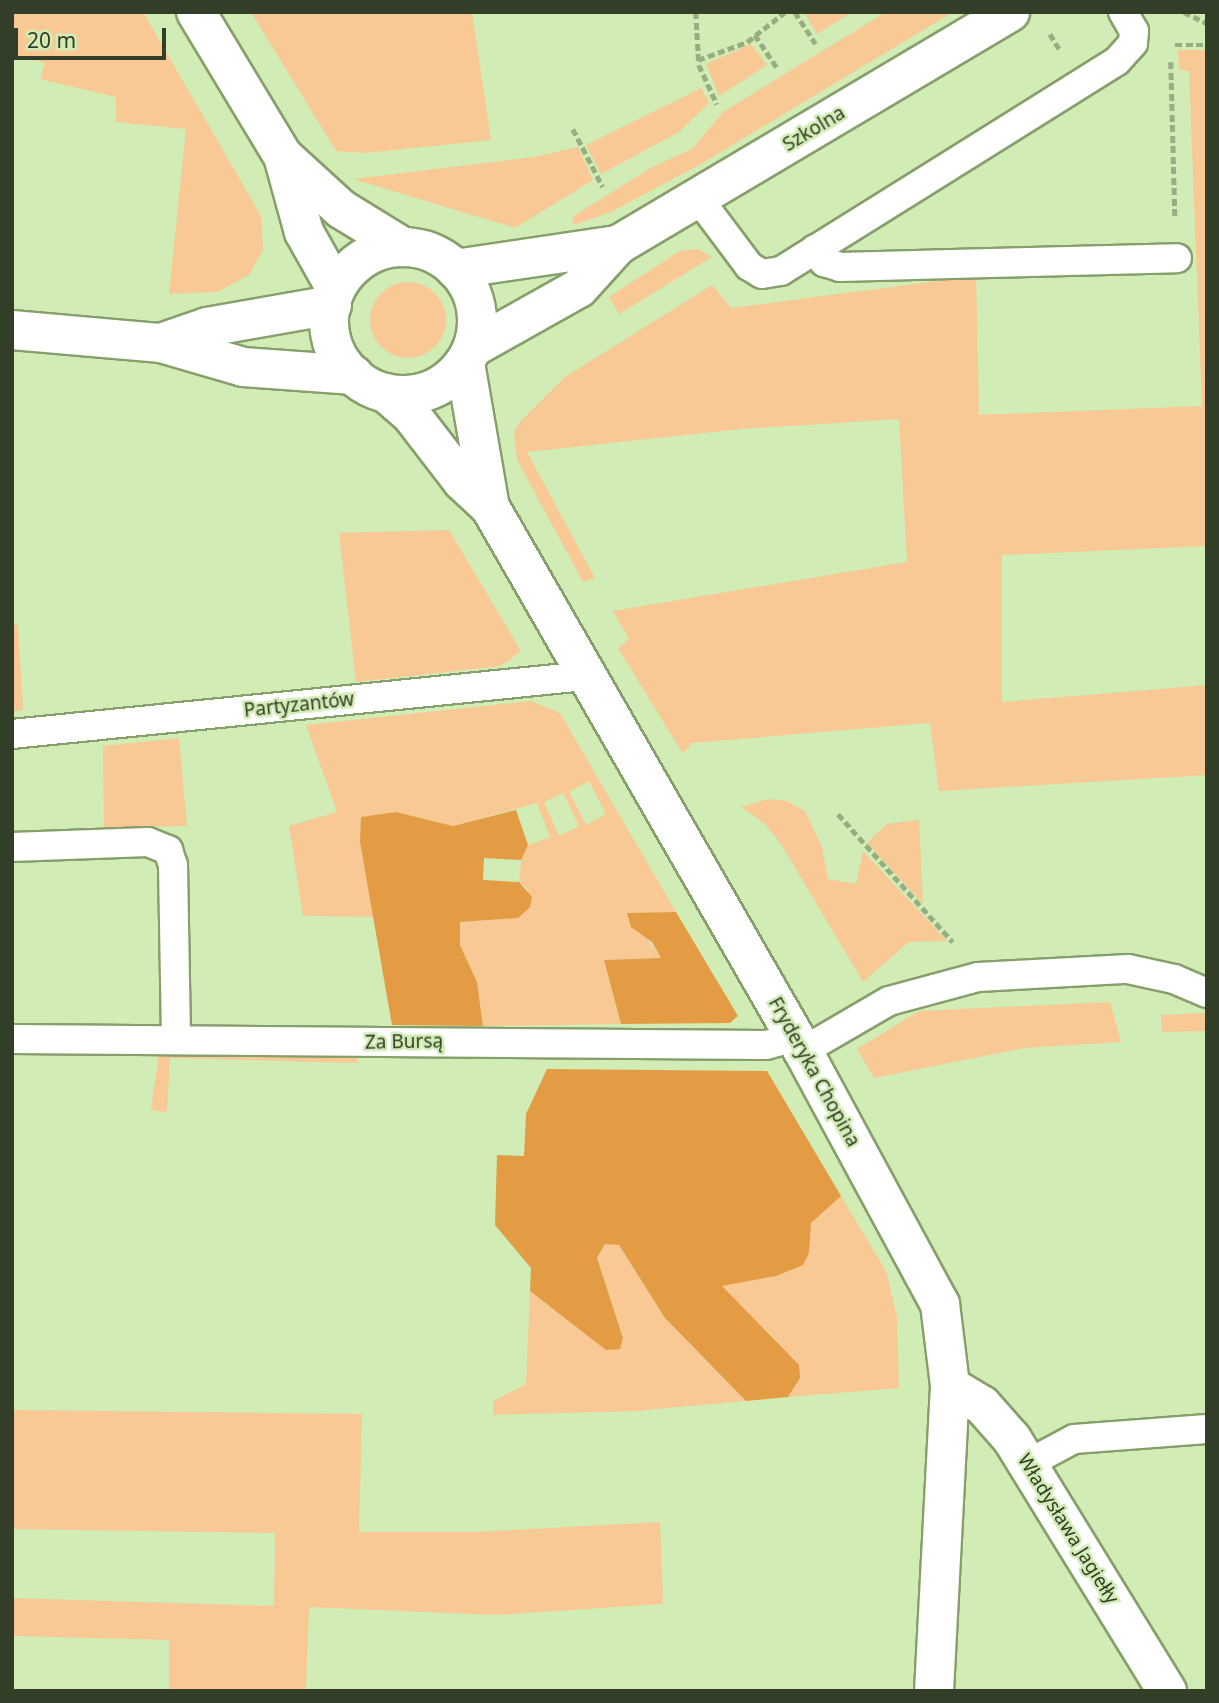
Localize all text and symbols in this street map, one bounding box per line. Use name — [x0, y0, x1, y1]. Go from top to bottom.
scale bar — [18, 14, 170, 58]
text: 20 m — [27, 26, 76, 54]
street label: Szkolna — [779, 102, 849, 156]
street label: Partyzantów — [243, 688, 355, 722]
street label: Fryderyka Chopina — [763, 993, 865, 1151]
street label: Za Bursą — [365, 1030, 443, 1054]
street label: Władysława Jagiełły — [1013, 1450, 1123, 1608]

